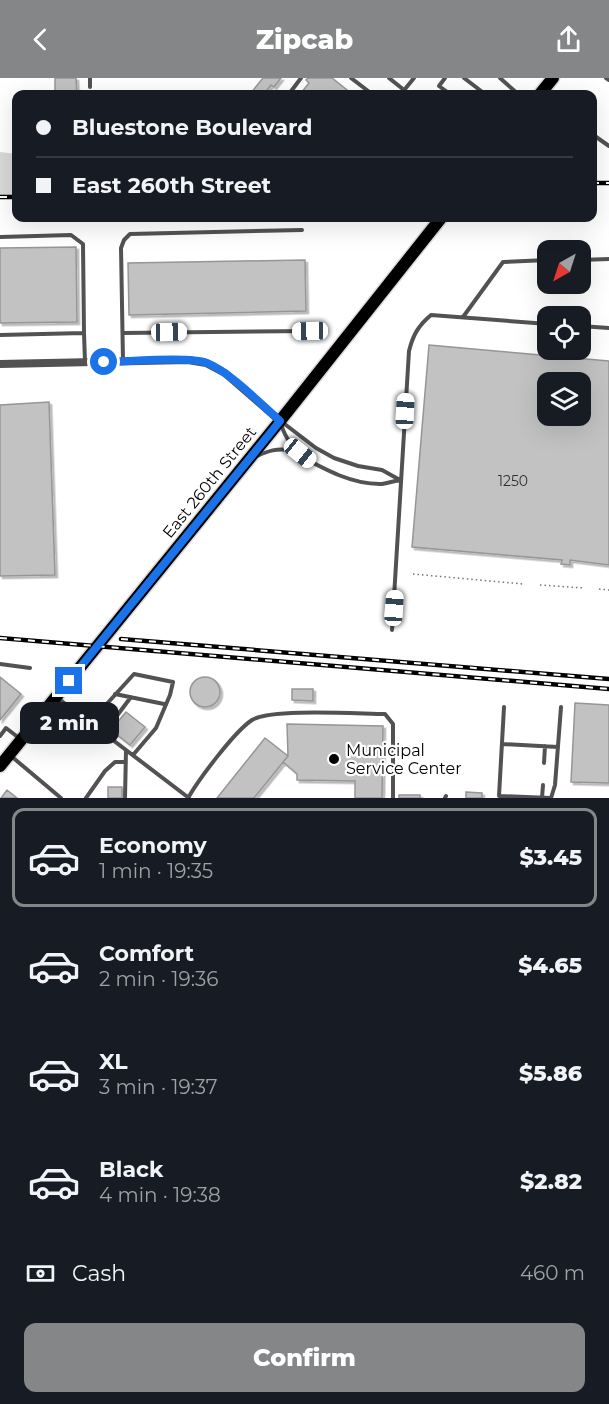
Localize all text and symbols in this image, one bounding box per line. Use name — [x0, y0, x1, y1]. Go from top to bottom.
icon: back — [24, 23, 57, 56]
text: Zipcab — [256, 23, 353, 56]
icon: share — [552, 23, 585, 56]
text: Bluestone Boulevard — [72, 114, 313, 141]
text: East 260th Street — [72, 172, 271, 199]
north arrow — [537, 240, 591, 294]
map controls — [537, 240, 591, 426]
button: locate — [537, 306, 591, 360]
car — [292, 322, 328, 340]
car — [151, 323, 187, 341]
route start — [90, 348, 117, 375]
button: layers — [537, 372, 591, 426]
car — [395, 393, 415, 429]
street label: East 260th Street — [159, 422, 260, 542]
car — [280, 435, 320, 471]
house number: 1250 — [498, 472, 528, 490]
car — [384, 589, 404, 627]
route end — [55, 667, 82, 694]
callout: 2 min — [20, 702, 118, 744]
text: 2 min — [40, 711, 99, 735]
place label: Municipal Service Center — [346, 741, 462, 778]
marker: Municipal Service Center — [327, 752, 341, 766]
icon: car — [27, 831, 81, 885]
text: Economy — [99, 832, 207, 859]
text: $3.45 — [519, 844, 582, 871]
text: 1 min · 19:35 — [99, 859, 213, 883]
icon: car — [27, 939, 81, 993]
text: Comfort — [99, 940, 194, 967]
text: $4.65 — [518, 952, 582, 979]
text: 2 min · 19:36 — [99, 967, 218, 991]
icon: car — [27, 1047, 81, 1101]
text: XL — [99, 1048, 128, 1075]
text: $5.86 — [519, 1060, 582, 1087]
text: 3 min · 19:37 — [99, 1075, 218, 1099]
icon: car — [27, 1155, 81, 1209]
text: Black — [99, 1156, 163, 1183]
text: $2.82 — [520, 1168, 582, 1195]
text: 4 min · 19:38 — [99, 1183, 221, 1207]
icon: cash — [24, 1257, 57, 1290]
text: Cash — [72, 1260, 126, 1287]
text: 460 m — [520, 1261, 585, 1285]
button: Confirm — [24, 1323, 585, 1392]

